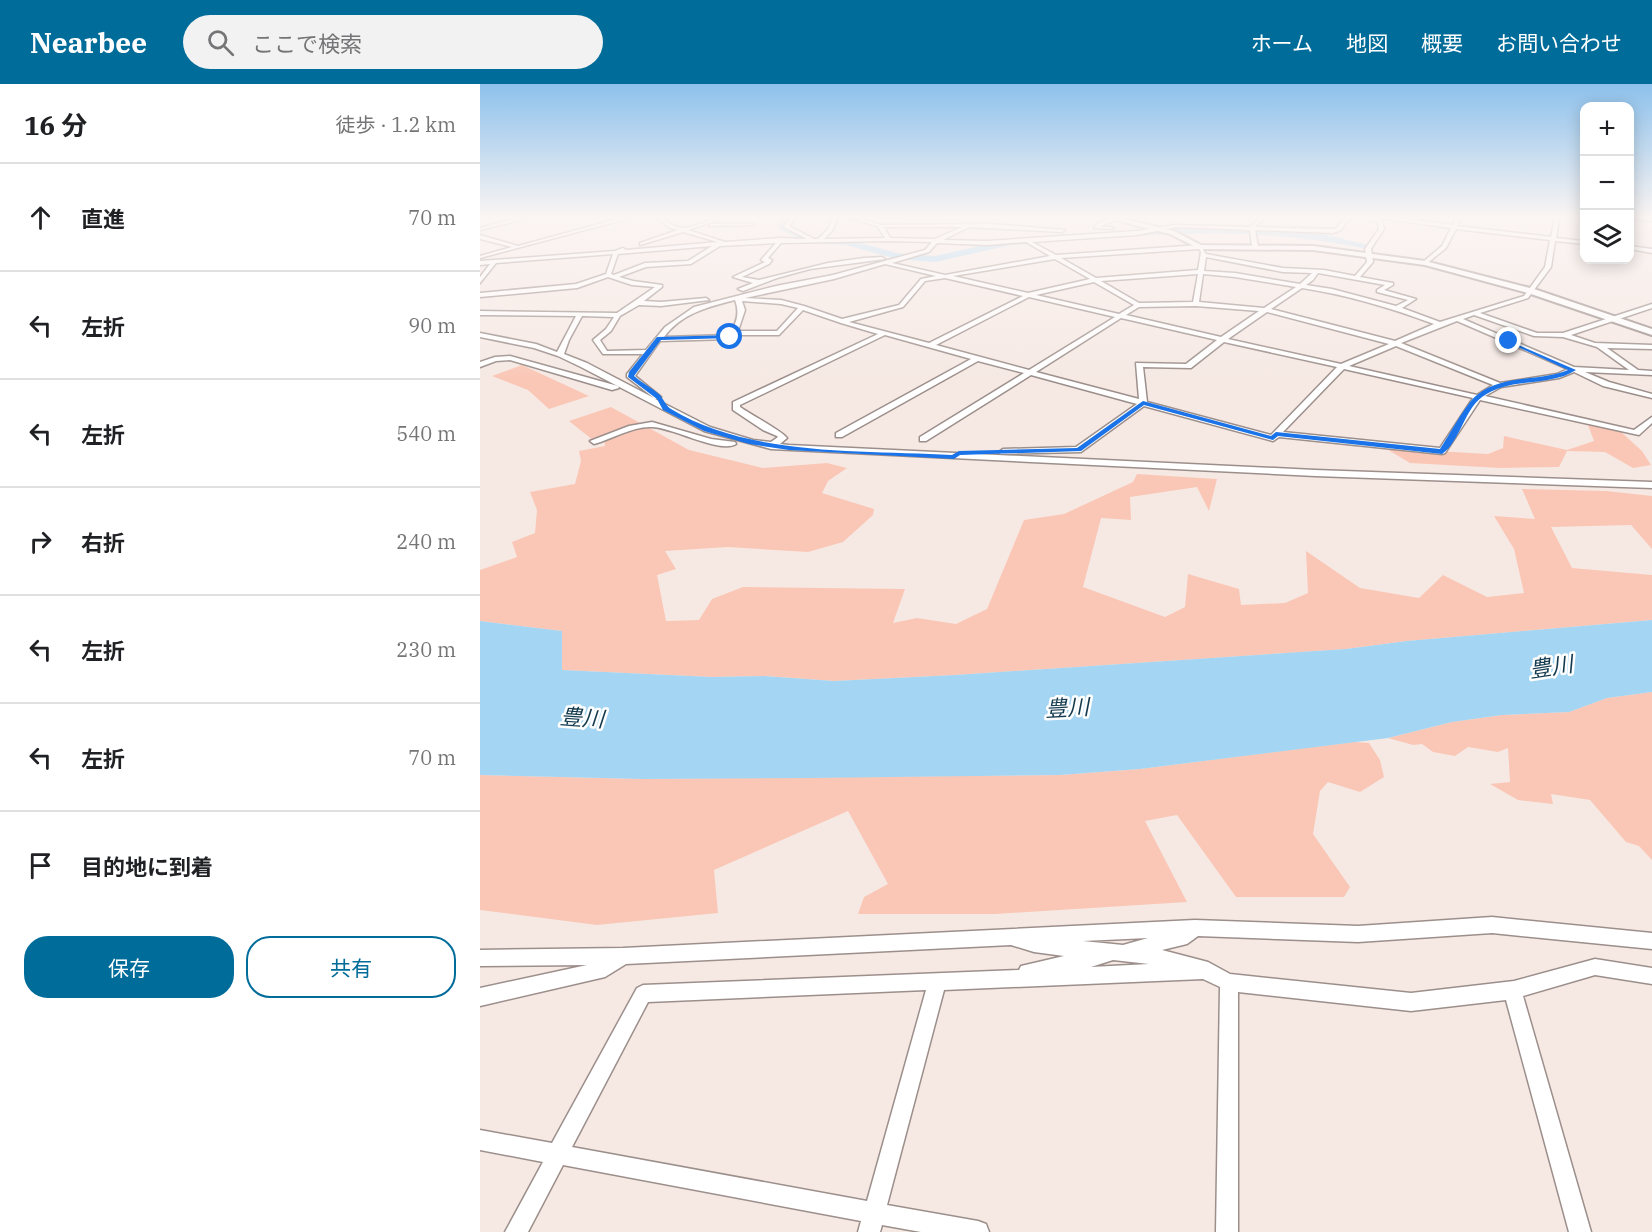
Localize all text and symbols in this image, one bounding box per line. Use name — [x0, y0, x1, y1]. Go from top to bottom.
search box — [183, 15, 603, 69]
text: Nearbee — [30, 24, 147, 61]
icon: search — [204, 26, 237, 59]
text: ここで検索 — [252, 29, 362, 58]
text: ホーム — [1251, 29, 1313, 57]
text: 地図 — [1346, 29, 1388, 57]
text: 概要 — [1421, 29, 1463, 57]
text: お問い合わせ — [1496, 29, 1622, 57]
map controls — [1580, 102, 1634, 264]
button: + — [1580, 102, 1634, 156]
text: 16 分 — [24, 108, 87, 142]
text: 徒歩 · 1.2 km — [336, 111, 456, 138]
button: − — [1580, 156, 1634, 210]
icon: ahead — [24, 201, 57, 234]
text: 直進 — [81, 204, 125, 233]
text: 70 m — [408, 204, 456, 231]
button: layers — [1580, 210, 1634, 264]
icon: left — [24, 309, 57, 342]
text: 左折 — [81, 312, 125, 341]
text: 90 m — [408, 312, 456, 339]
route start — [716, 323, 742, 349]
route end — [1495, 327, 1521, 353]
icon: left — [24, 417, 57, 450]
text: 左折 — [81, 420, 125, 449]
text: 540 m — [396, 420, 456, 447]
icon: right — [24, 525, 57, 558]
text: 右折 — [81, 528, 125, 557]
text: 240 m — [396, 528, 456, 555]
icon: left — [24, 633, 57, 666]
text: 左折 — [81, 636, 125, 665]
text: 230 m — [396, 636, 456, 663]
water label: 豊川 — [1527, 648, 1577, 684]
water label: 豊川 — [1044, 691, 1092, 723]
water label: 豊川 — [559, 701, 607, 733]
icon: left — [24, 741, 57, 774]
text: 左折 — [81, 744, 125, 773]
text: 70 m — [408, 744, 456, 771]
icon: arrive — [24, 849, 57, 882]
text: 目的地に到着 — [81, 852, 213, 881]
button: 保存 — [24, 936, 234, 998]
button: 共有 — [246, 936, 456, 998]

